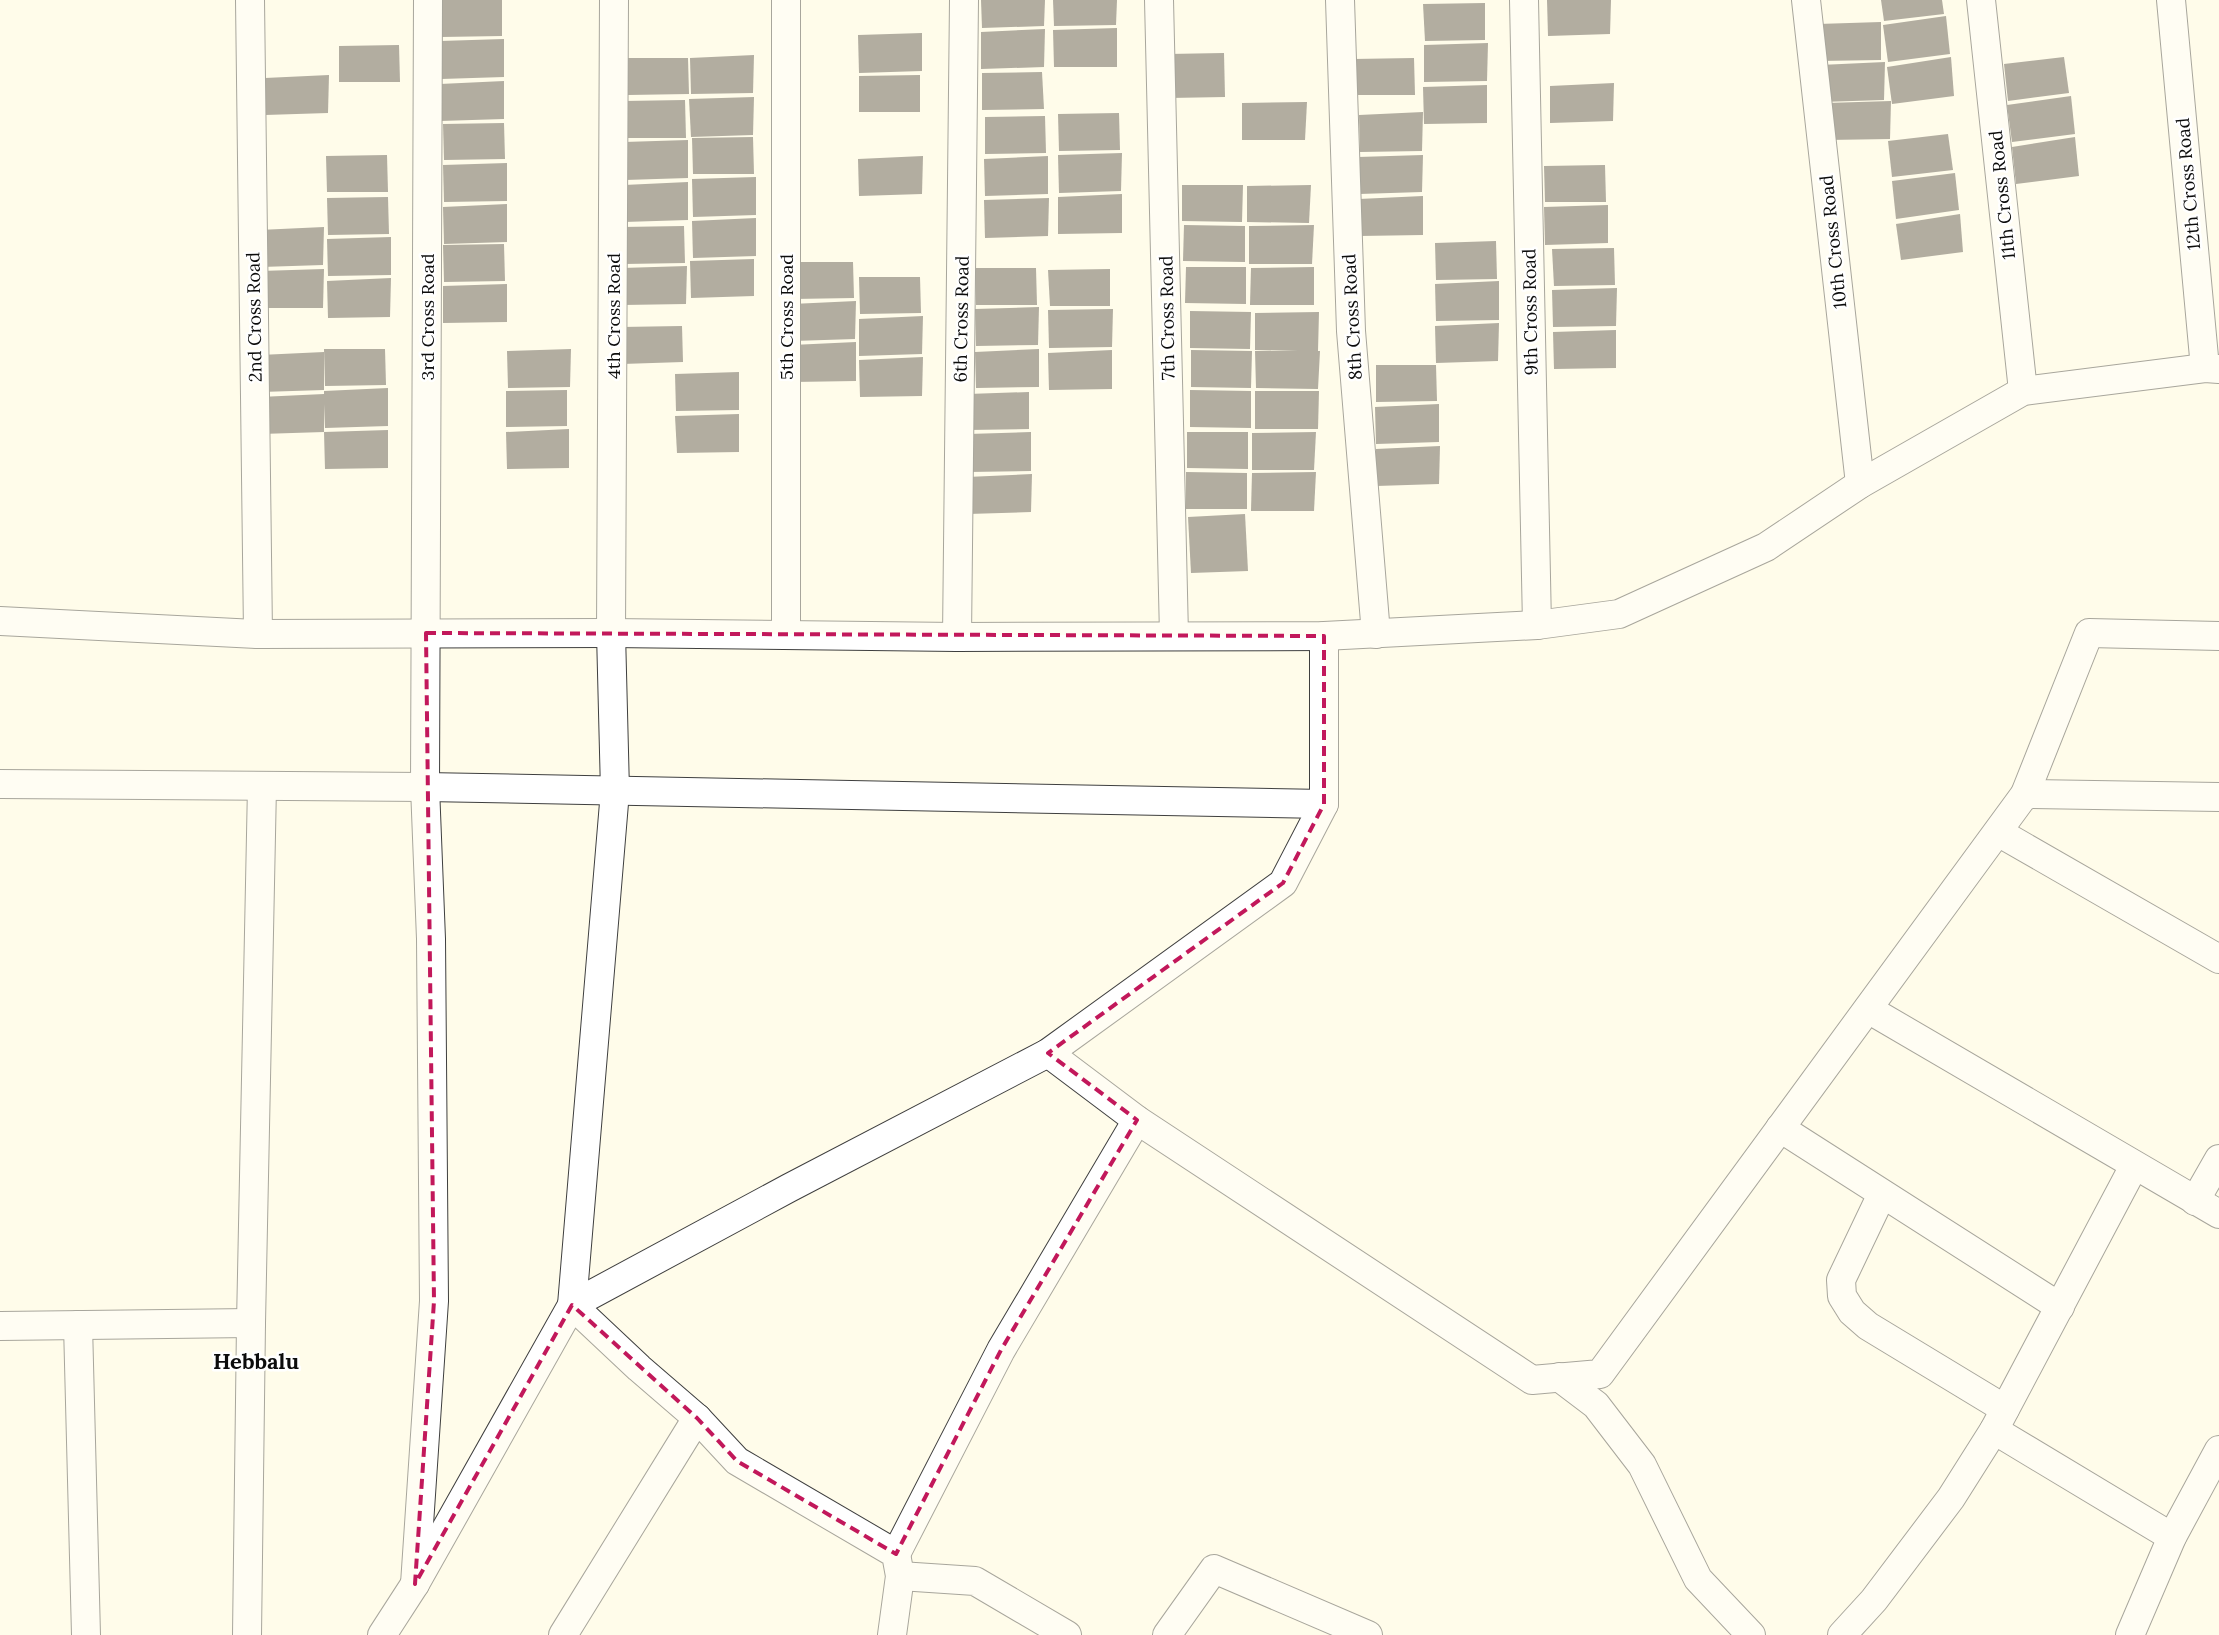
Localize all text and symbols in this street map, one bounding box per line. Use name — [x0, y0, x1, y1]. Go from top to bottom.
street label: 12th Cross Road — [2171, 117, 2205, 251]
street label: 11th Cross Road — [1984, 129, 2020, 261]
street label: 10th Cross Road — [1815, 174, 1851, 310]
street label: 9th Cross Road — [1517, 248, 1543, 376]
street label: 2nd Cross Road — [241, 252, 267, 382]
street label: 3rd Cross Road — [416, 253, 439, 381]
street label: 4th Cross Road — [602, 253, 625, 379]
street label: 8th Cross Road — [1337, 253, 1367, 381]
street label: 5th Cross Road — [775, 254, 798, 380]
street label: 6th Cross Road — [948, 255, 974, 383]
street label: 7th Cross Road — [1154, 255, 1180, 381]
district label: Hebbalu — [213, 1347, 299, 1375]

